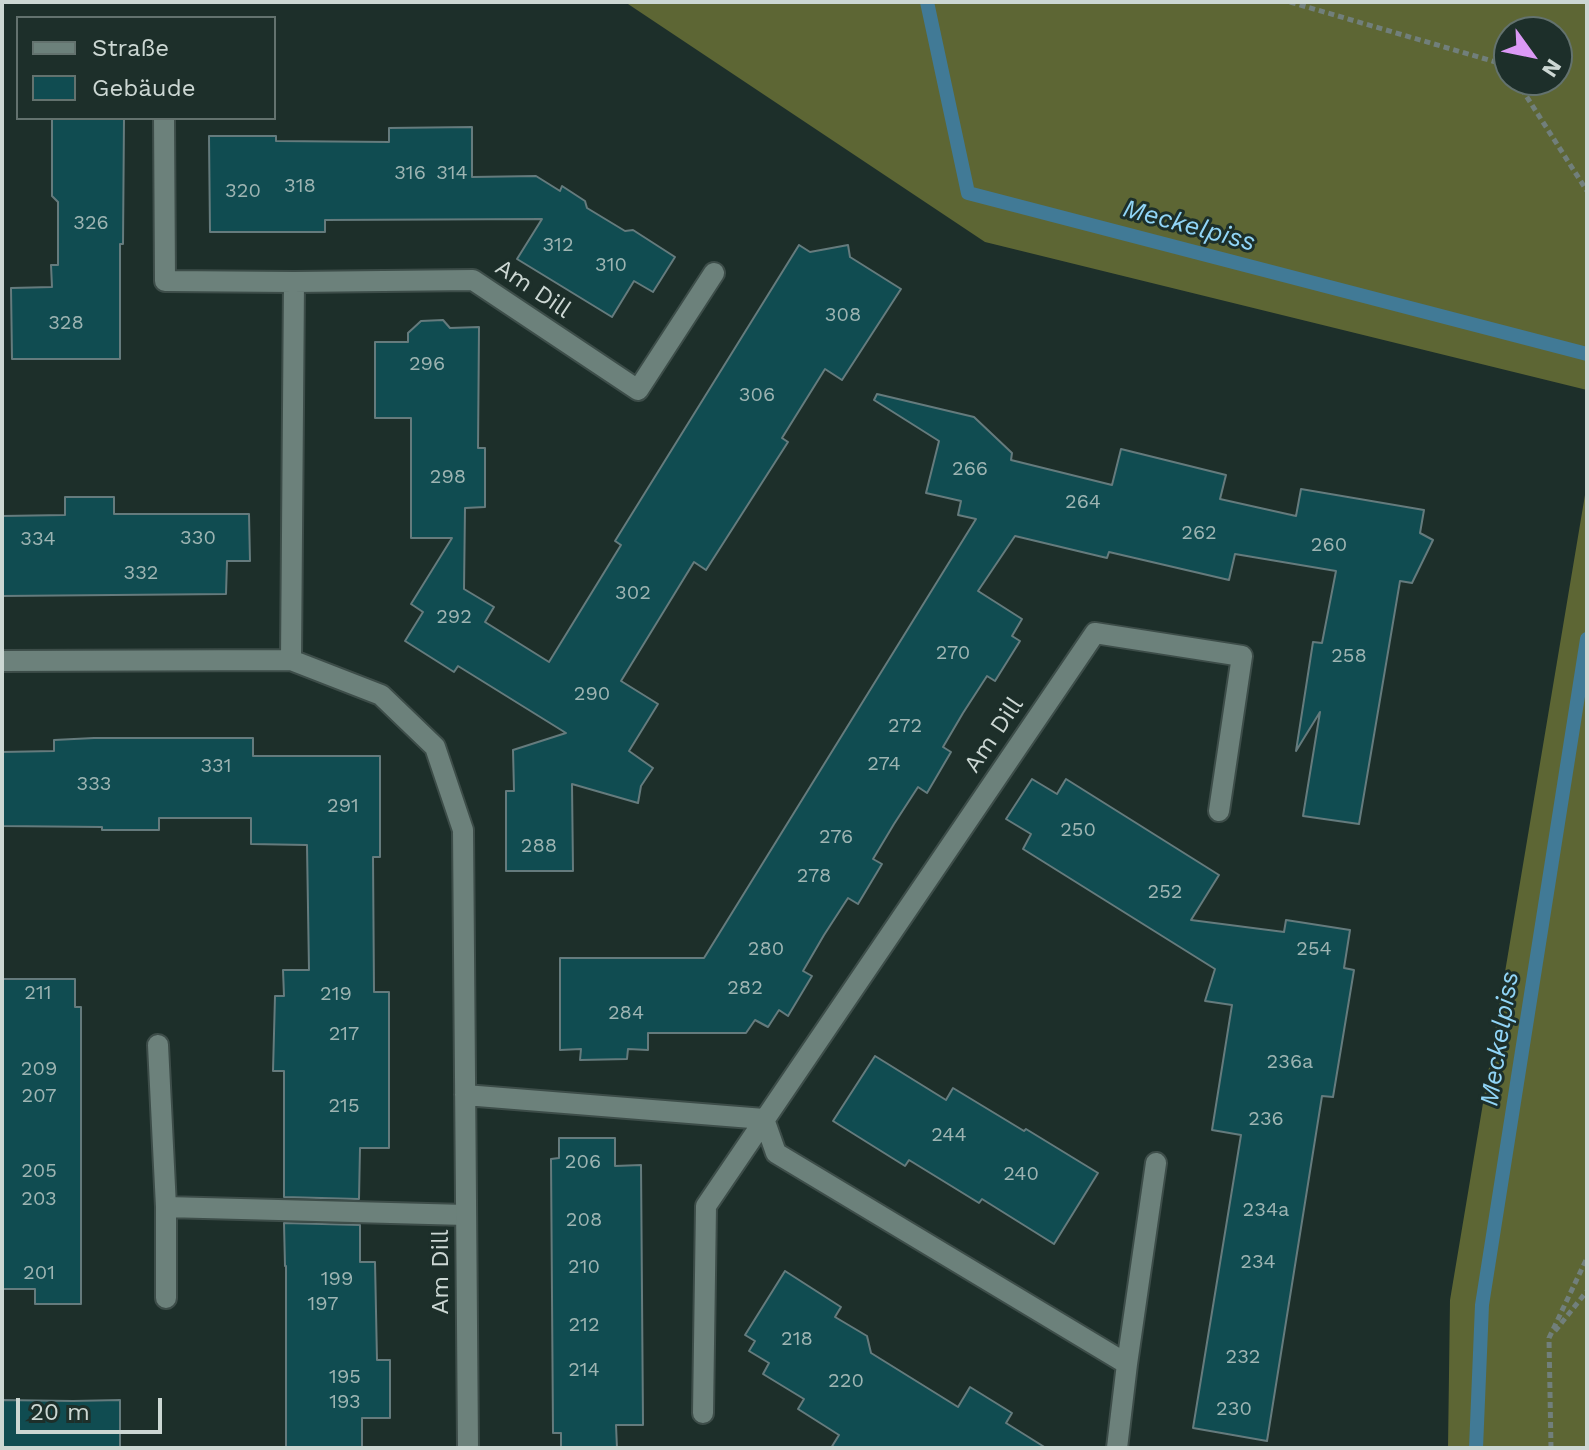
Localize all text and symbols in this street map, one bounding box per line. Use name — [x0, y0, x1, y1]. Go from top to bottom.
legend — [16, 16, 276, 120]
north arrow — [1493, 16, 1573, 96]
text: Straße — [92, 34, 169, 62]
text: N — [1537, 55, 1567, 82]
text: Gebäude — [92, 74, 196, 102]
house number: 316 — [394, 161, 426, 185]
house number: 314 — [436, 161, 468, 185]
house number: 318 — [284, 174, 316, 198]
house number: 320 — [225, 179, 261, 203]
water label: Meckelpiss — [1119, 193, 1259, 259]
house number: 326 — [73, 211, 109, 235]
house number: 312 — [542, 233, 574, 257]
street label: Am Dill — [490, 253, 576, 325]
house number: 310 — [595, 253, 627, 277]
house number: 308 — [825, 303, 861, 327]
house number: 328 — [48, 311, 84, 335]
house number: 296 — [409, 352, 445, 376]
house number: 306 — [739, 383, 775, 407]
house number: 266 — [952, 457, 988, 481]
house number: 298 — [430, 465, 466, 489]
house number: 264 — [1065, 490, 1101, 514]
house number: 262 — [1181, 521, 1217, 545]
house number: 330 — [180, 526, 216, 550]
house number: 334 — [20, 527, 56, 551]
house number: 260 — [1311, 533, 1347, 557]
house number: 332 — [124, 561, 158, 585]
house number: 302 — [615, 581, 651, 605]
house number: 292 — [436, 605, 472, 629]
house number: 270 — [936, 641, 970, 665]
house number: 258 — [1331, 644, 1367, 668]
house number: 290 — [574, 682, 610, 706]
street label: Am Dill — [958, 692, 1030, 778]
house number: 272 — [888, 714, 922, 738]
house number: 274 — [867, 752, 901, 776]
house number: 331 — [200, 754, 232, 778]
house number: 333 — [77, 772, 111, 796]
house number: 291 — [327, 794, 359, 818]
house number: 250 — [1060, 818, 1096, 842]
house number: 276 — [819, 825, 853, 849]
house number: 288 — [521, 834, 557, 858]
house number: 278 — [797, 864, 831, 888]
house number: 252 — [1148, 880, 1182, 904]
house number: 280 — [748, 937, 784, 961]
house number: 254 — [1296, 937, 1332, 961]
water label: Meckelpiss — [1474, 969, 1526, 1109]
house number: 282 — [727, 976, 763, 1000]
house number: 211 — [24, 981, 52, 1005]
house number: 219 — [320, 982, 352, 1006]
house number: 284 — [608, 1001, 644, 1025]
house number: 217 — [329, 1022, 359, 1046]
house number: 236a — [1267, 1050, 1313, 1074]
house number: 209 — [21, 1057, 57, 1081]
house number: 207 — [22, 1084, 56, 1108]
house number: 215 — [328, 1094, 360, 1118]
house number: 236 — [1248, 1107, 1284, 1131]
house number: 244 — [931, 1123, 967, 1147]
house number: 206 — [565, 1150, 601, 1174]
house number: 205 — [21, 1159, 57, 1183]
house number: 240 — [1003, 1162, 1039, 1186]
house number: 203 — [21, 1187, 57, 1211]
house number: 234a — [1243, 1198, 1289, 1222]
house number: 208 — [566, 1208, 602, 1232]
street label: Am Dill — [427, 1229, 455, 1315]
house number: 234 — [1240, 1250, 1276, 1274]
house number: 210 — [568, 1255, 600, 1279]
house number: 201 — [23, 1261, 55, 1285]
house number: 199 — [321, 1267, 353, 1291]
house number: 197 — [308, 1292, 338, 1316]
house number: 212 — [568, 1313, 600, 1337]
house number: 218 — [781, 1327, 813, 1351]
house number: 232 — [1226, 1345, 1260, 1369]
house number: 214 — [568, 1358, 600, 1382]
house number: 195 — [329, 1365, 361, 1389]
house number: 220 — [828, 1369, 864, 1393]
scale bar — [20, 1382, 166, 1432]
house number: 193 — [329, 1390, 361, 1414]
house number: 230 — [1216, 1397, 1252, 1421]
text: 20 m — [30, 1398, 90, 1426]

